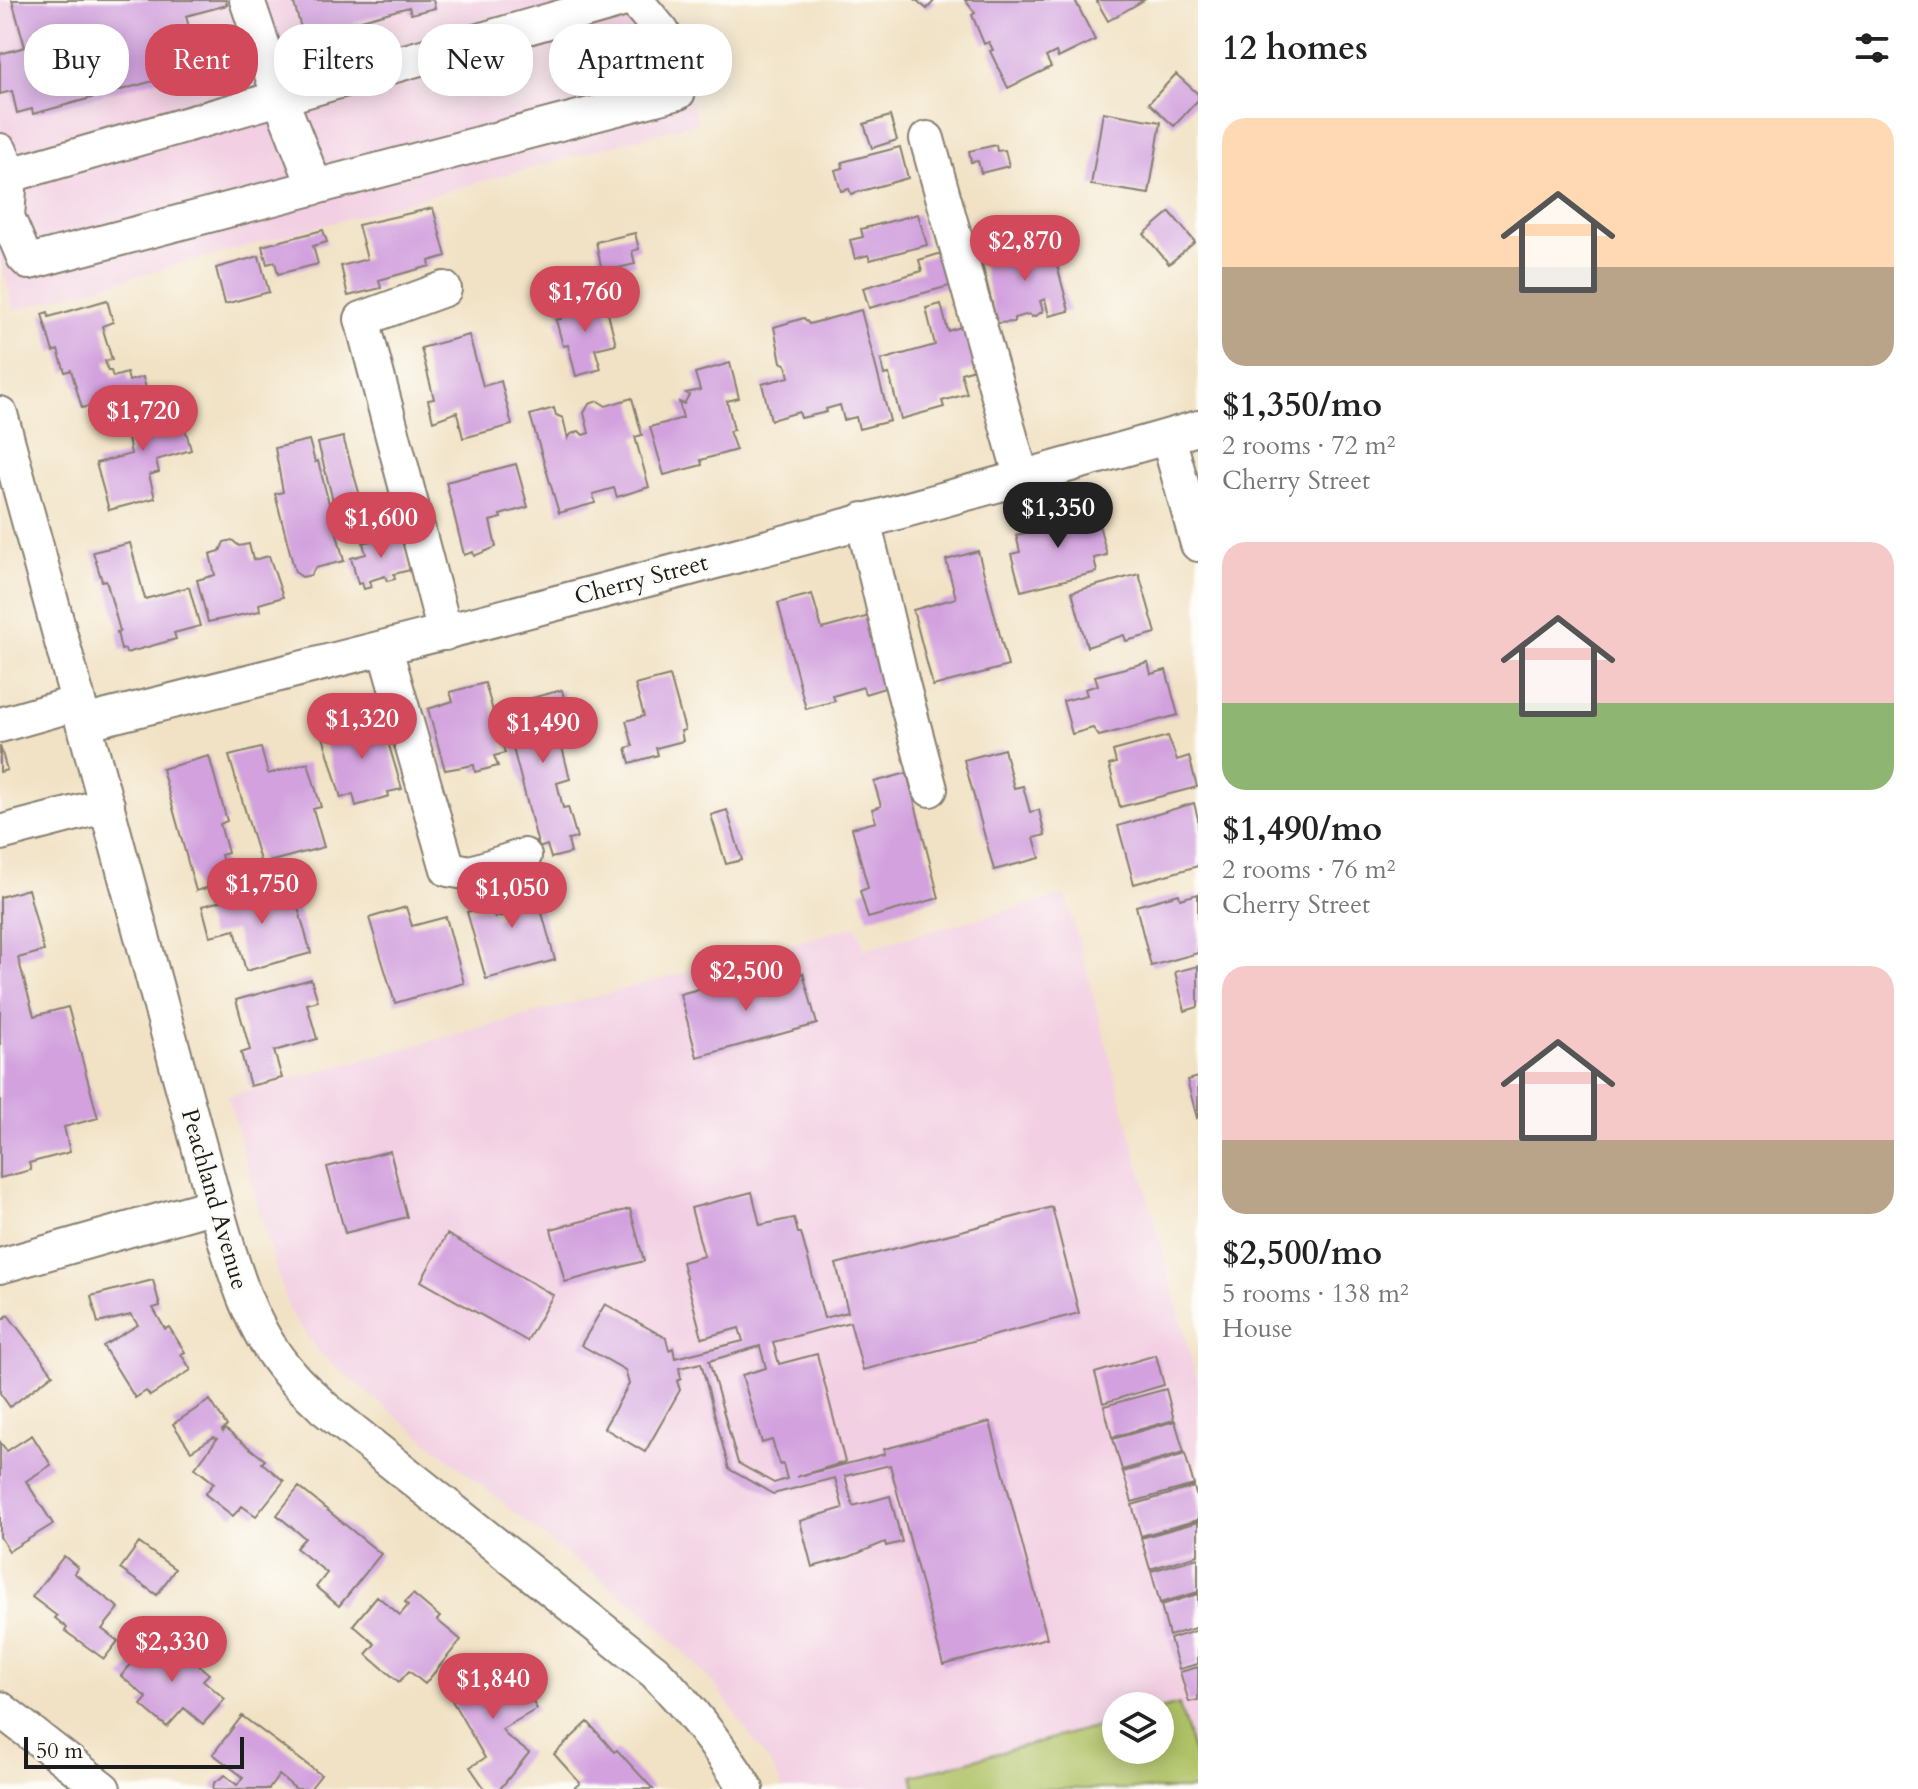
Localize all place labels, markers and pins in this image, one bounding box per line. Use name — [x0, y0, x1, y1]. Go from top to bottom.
pin: $2,870 — [960, 215, 1090, 283]
pin: $1,760 — [520, 266, 650, 334]
pin: $1,720 — [78, 385, 208, 453]
pin: $1,350 — [993, 482, 1123, 550]
pin: $1,600 — [316, 492, 446, 560]
pin: $1,320 — [297, 693, 427, 761]
pin: $1,490 — [478, 697, 608, 765]
pin: $1,750 — [197, 858, 327, 926]
pin: $1,050 — [447, 862, 577, 930]
pin: $2,500 — [681, 945, 811, 1013]
pin: $2,330 — [107, 1616, 237, 1684]
pin: $1,840 — [428, 1653, 558, 1721]

